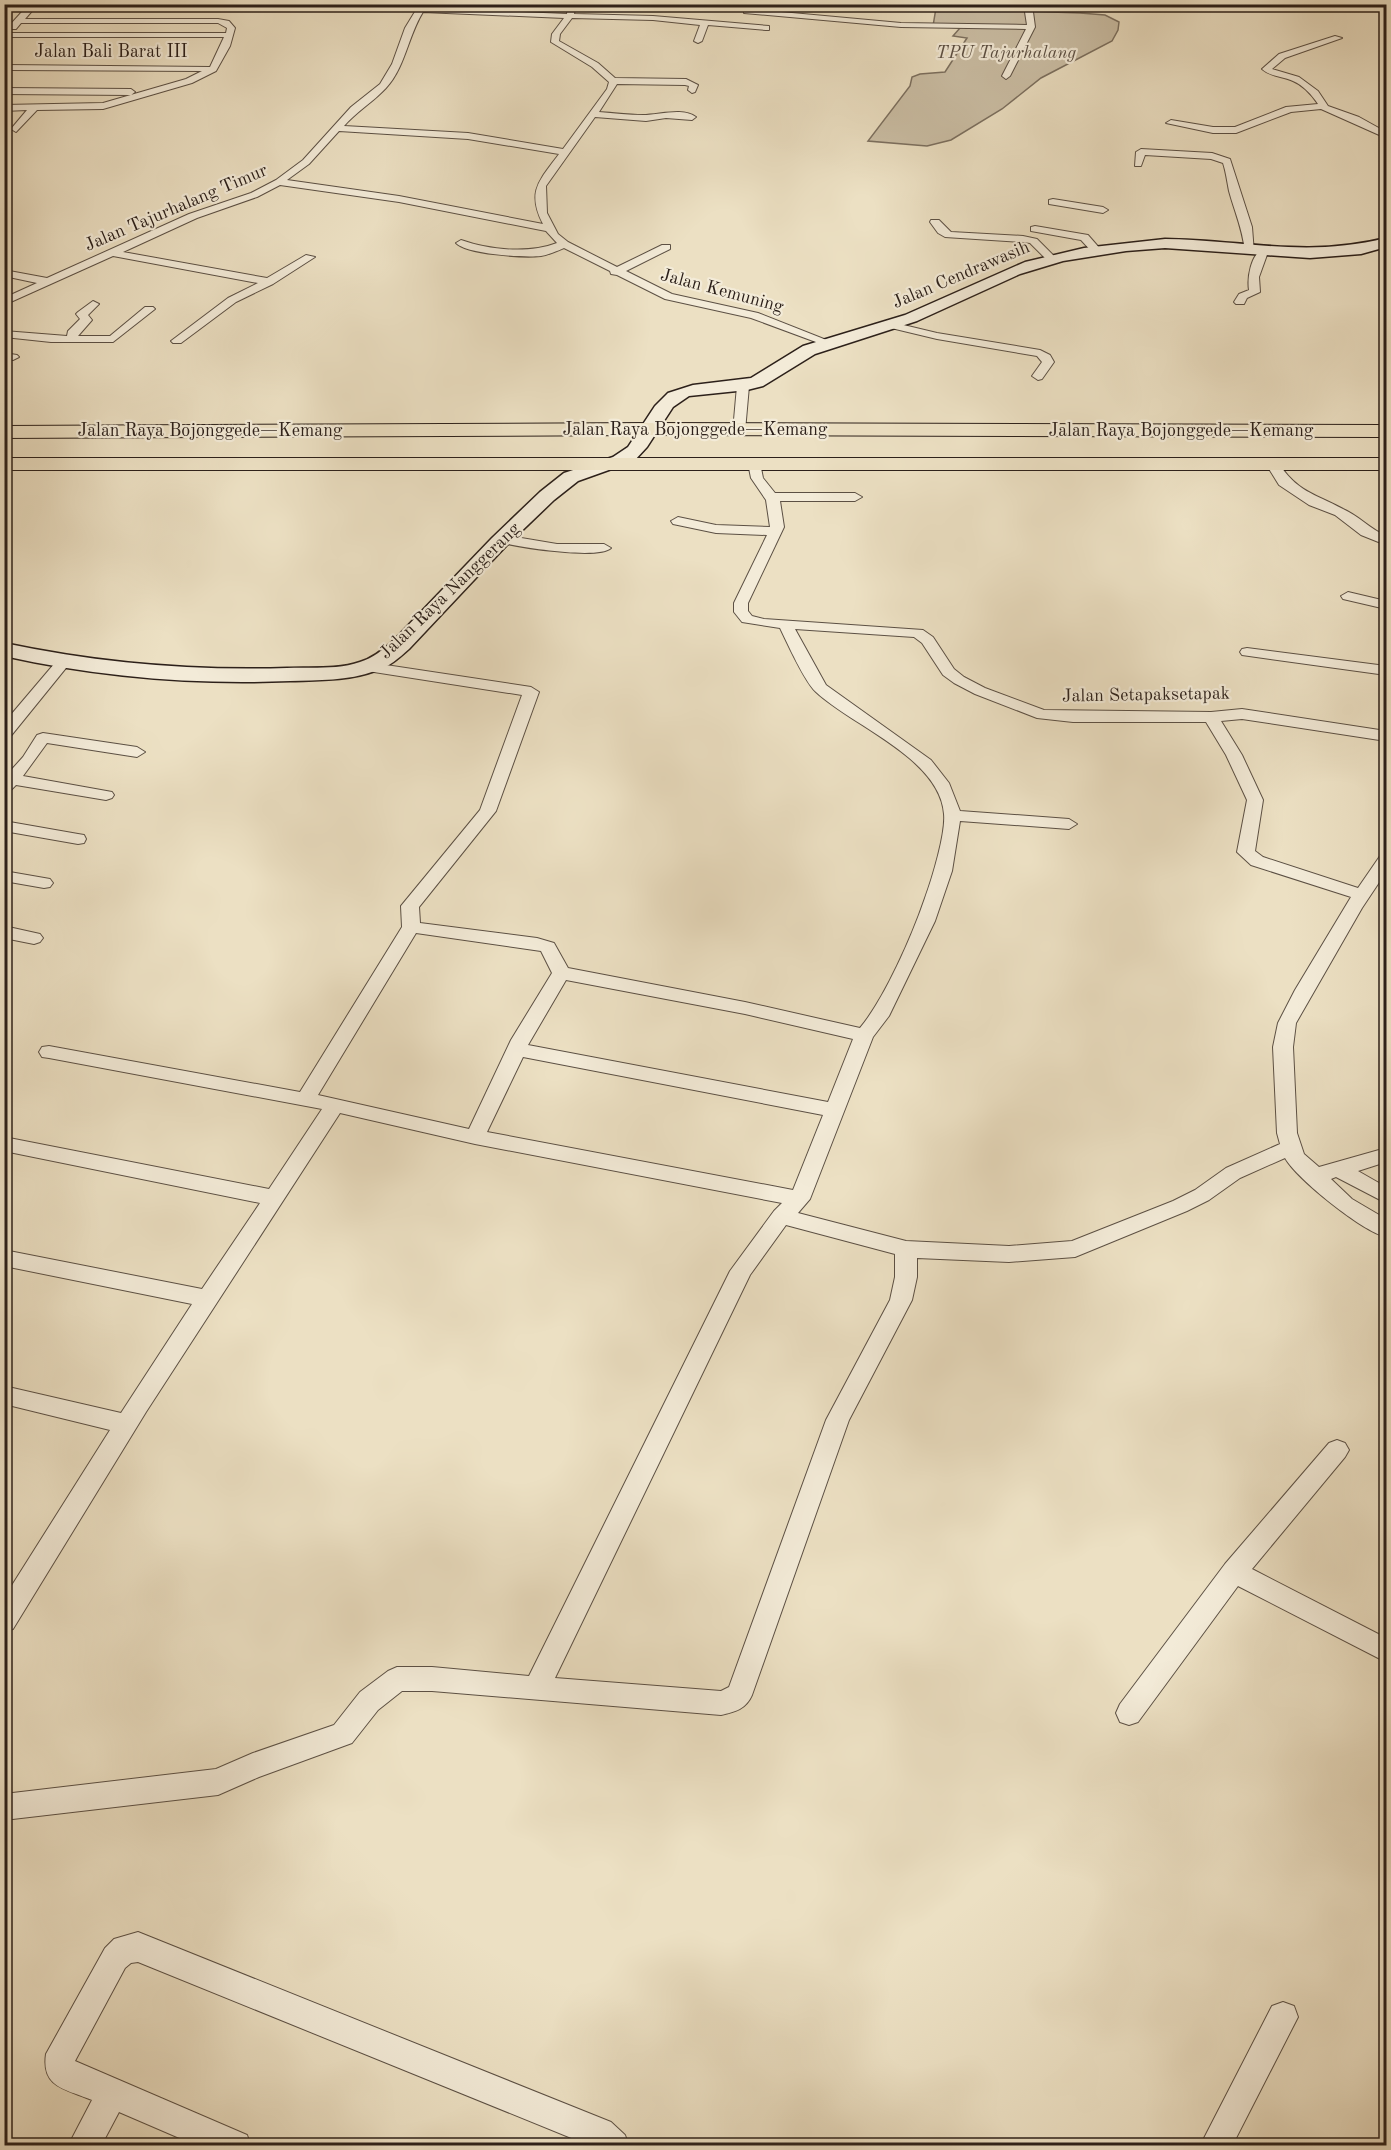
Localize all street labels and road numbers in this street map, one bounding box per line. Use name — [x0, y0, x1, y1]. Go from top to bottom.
street label: Jalan Bali Barat III — [34, 43, 188, 61]
street label: Jalan Tajurhalang Timur — [82, 161, 271, 255]
street label: Jalan Cendrawasih — [890, 238, 1032, 312]
street label: Jalan Kemuning — [658, 266, 786, 316]
street label: Jalan Raya Bojonggede—Kemang — [562, 421, 828, 439]
street label: Jalan Raya Bojonggede—Kemang — [77, 422, 343, 440]
street label: Jalan Raya Bojonggede—Kemang — [1048, 422, 1314, 440]
street label: Jalan Raya Nanggerang — [376, 519, 524, 663]
street label: Jalan Setapaksetapak — [1062, 685, 1230, 705]

